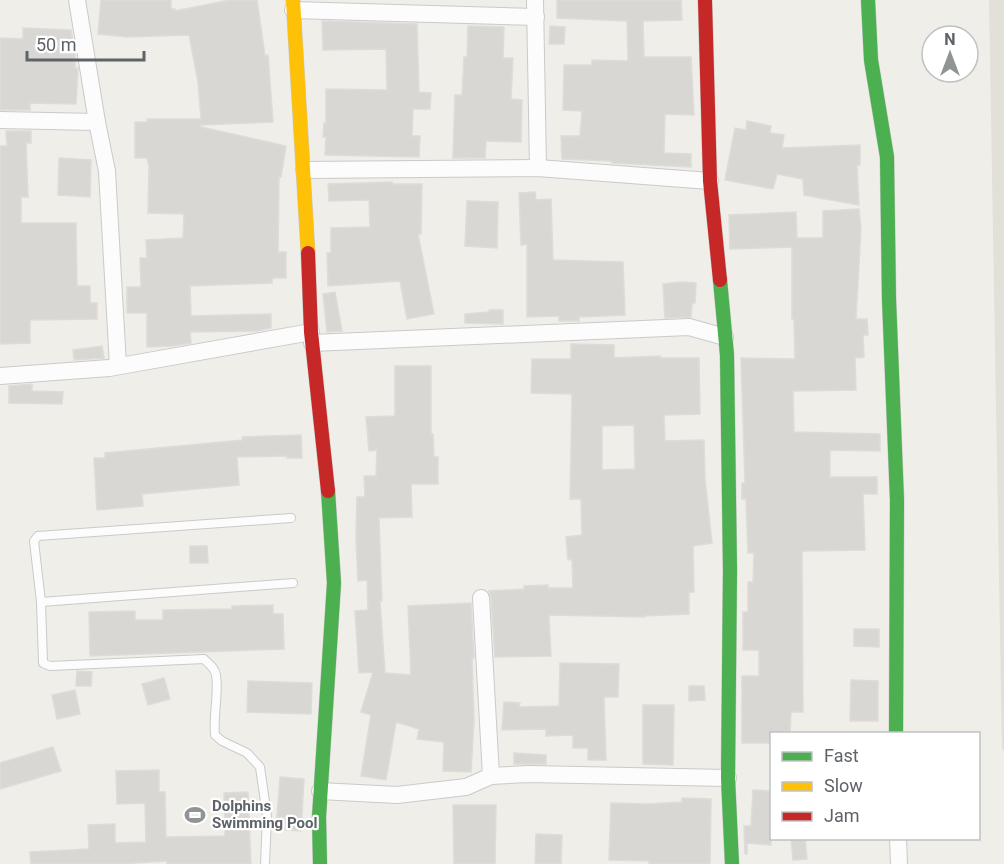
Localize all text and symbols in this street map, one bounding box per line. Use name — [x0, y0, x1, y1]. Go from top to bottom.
scale bar — [27, 24, 144, 62]
north arrow — [920, 24, 980, 84]
text: N — [944, 30, 956, 49]
text: 50 m — [36, 34, 76, 55]
legend — [770, 732, 980, 840]
text: Fast — [824, 745, 859, 766]
text: Slow — [824, 775, 863, 796]
place label: Dolphins Swimming Pool — [212, 797, 317, 832]
sports icon: Dolphins Swimming Pool — [183, 803, 207, 827]
text: Jam — [824, 805, 860, 826]

